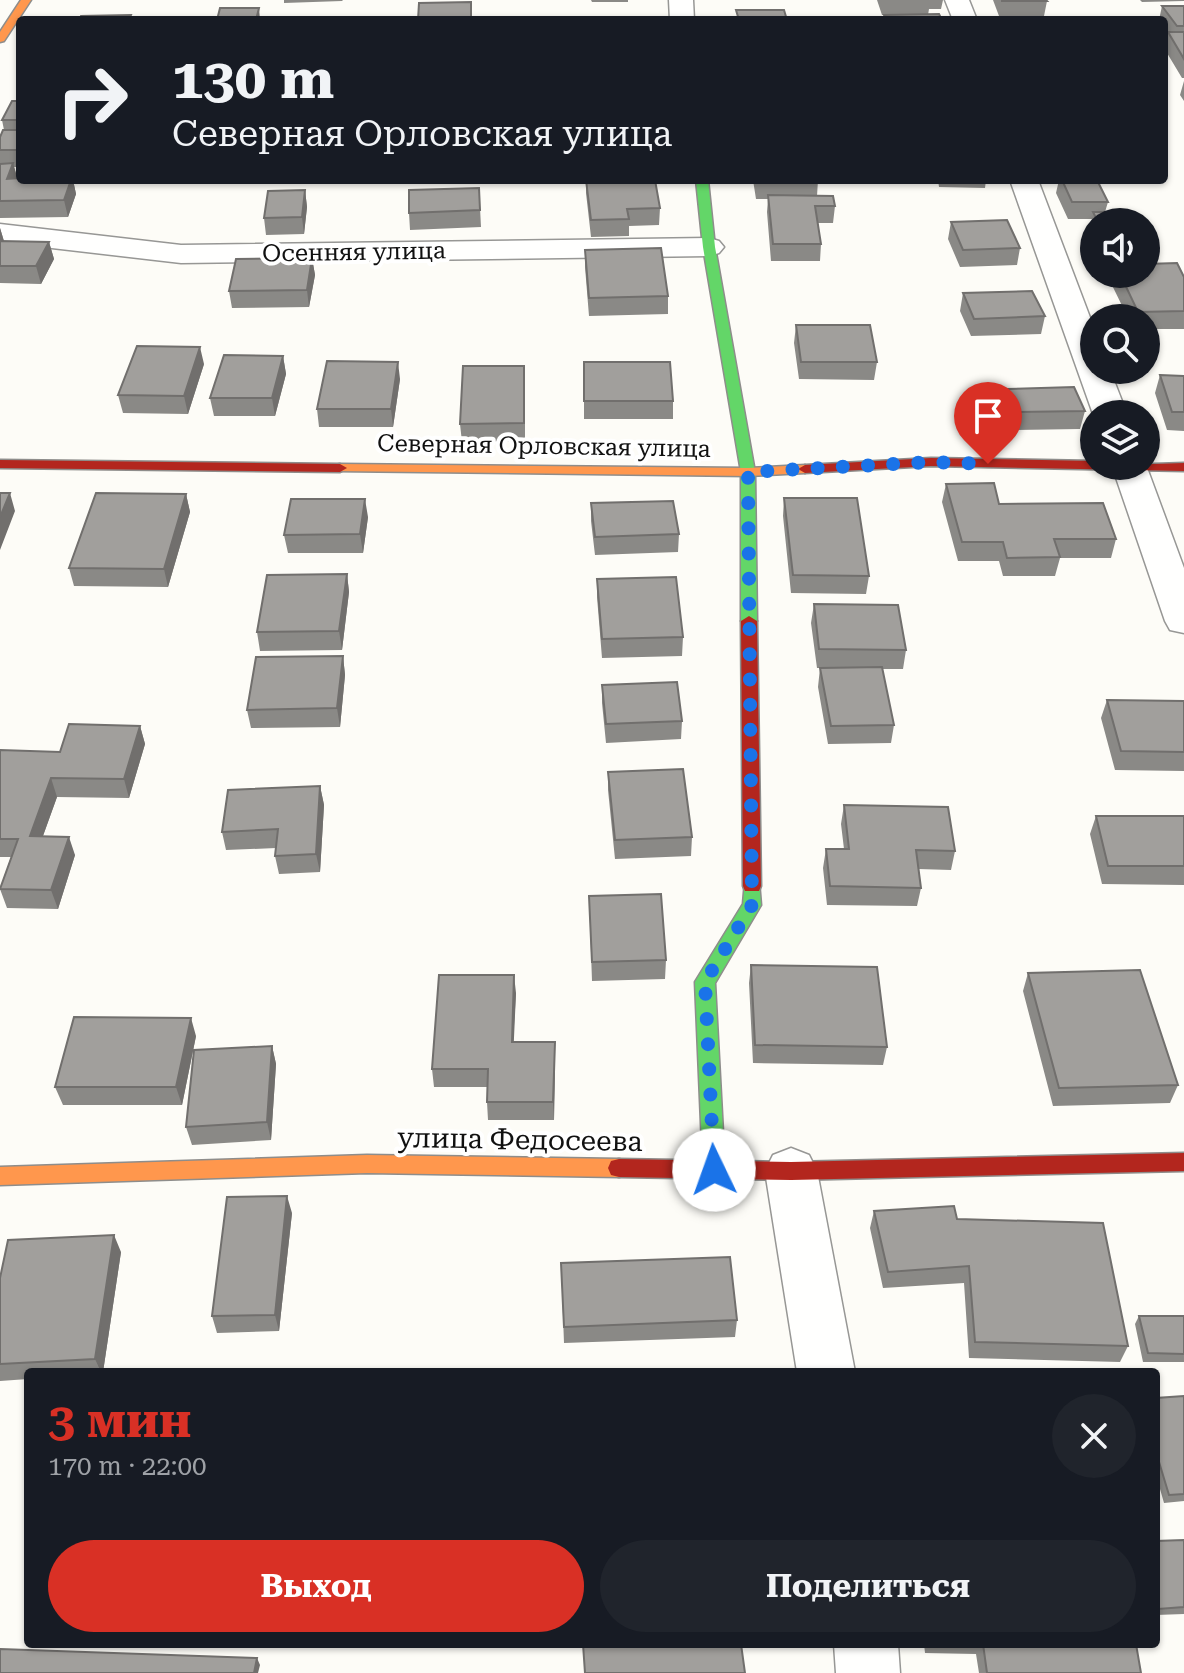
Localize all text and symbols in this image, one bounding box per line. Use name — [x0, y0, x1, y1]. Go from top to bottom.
text: 130 m — [172, 46, 334, 112]
icon: right — [40, 48, 144, 152]
text: Северная Орловская улица — [172, 113, 672, 155]
map controls — [1080, 208, 1160, 480]
button: sound — [1080, 208, 1160, 288]
street label: Осенняя улица — [262, 236, 446, 268]
button: search — [1080, 304, 1160, 384]
pin — [954, 382, 1022, 464]
icon: arrive — [966, 394, 1010, 438]
button: layers — [1080, 400, 1160, 480]
street label: Северная Орловская улица — [377, 429, 711, 463]
street label: улица Федосеева — [397, 1121, 643, 1158]
position arrow — [672, 1128, 756, 1212]
text: 3 мин — [48, 1393, 191, 1449]
button: close — [1052, 1394, 1136, 1478]
text: 170 m · 22:00 — [48, 1451, 207, 1481]
button: Выход — [48, 1540, 584, 1632]
button: Поделиться — [600, 1540, 1136, 1632]

